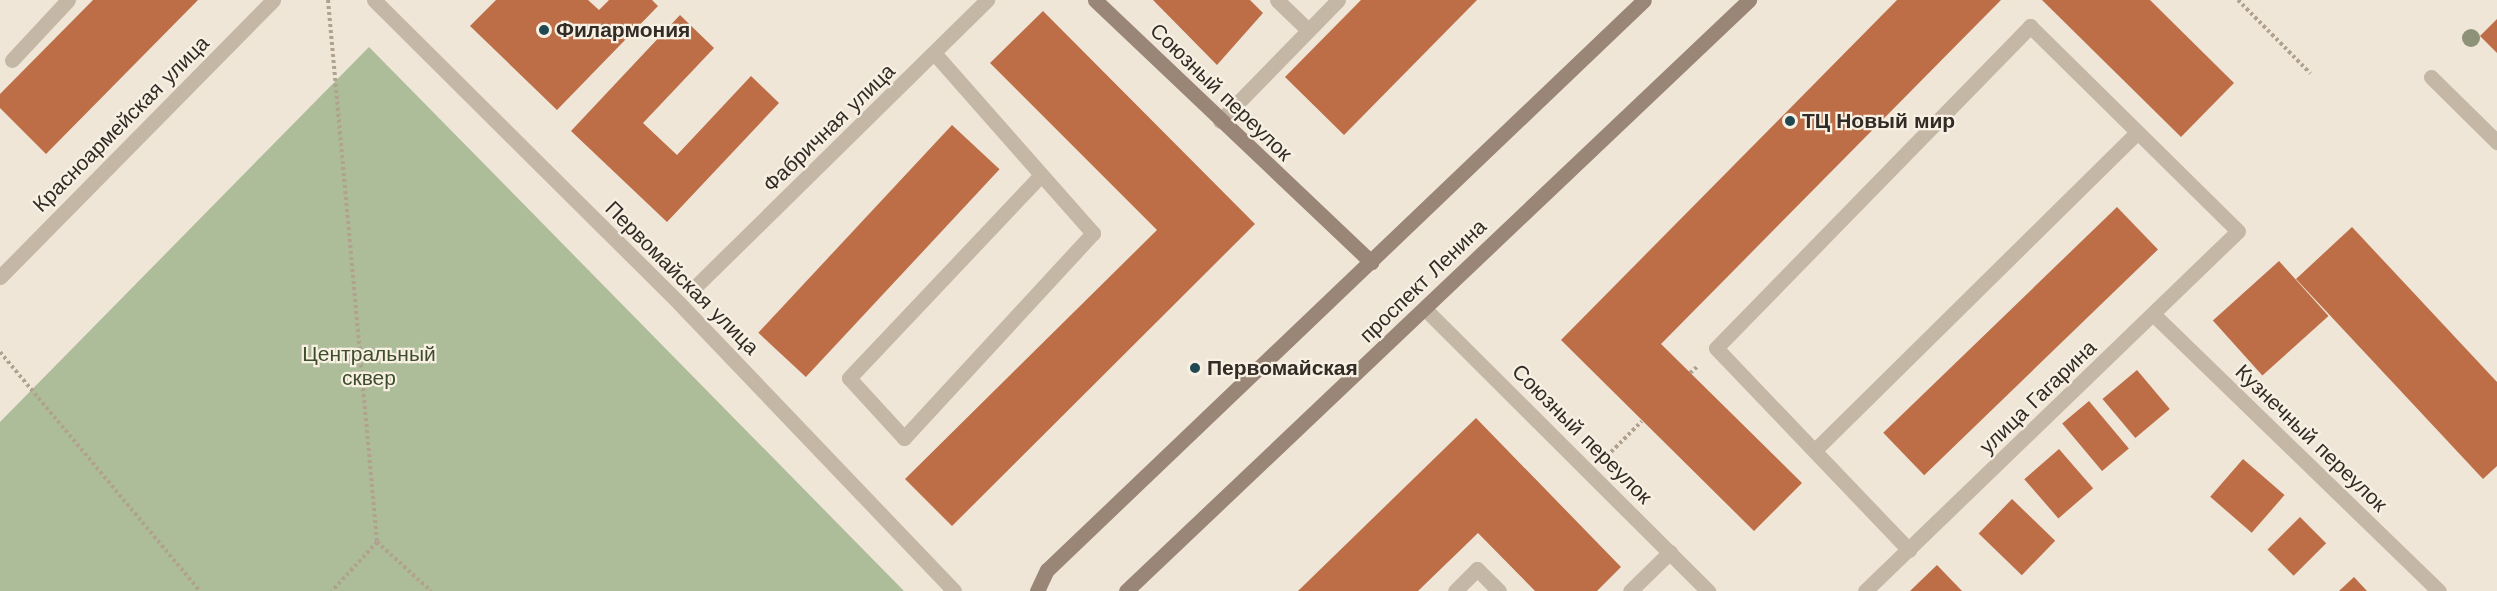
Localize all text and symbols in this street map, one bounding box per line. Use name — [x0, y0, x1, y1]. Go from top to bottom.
place label: Филармония — [556, 17, 690, 43]
street label: Союзный переулок — [1145, 18, 1297, 166]
marker: Филармония — [537, 23, 551, 37]
street label: Красноармейская улица — [28, 31, 214, 217]
street label: Фабричная улица — [758, 59, 900, 197]
place label: ТЦ Новый мир — [1802, 108, 1955, 134]
marker: ТЦ Новый мир — [1783, 114, 1797, 128]
street label: Первомайская улица — [600, 196, 764, 360]
street label: проспект Ленина — [1354, 214, 1492, 348]
street label: улица Гагарина — [1974, 335, 2102, 459]
park label: Центральный сквер — [302, 341, 436, 391]
place label: Первомайская — [1207, 355, 1358, 381]
street label: Союзный переулок — [1507, 359, 1657, 509]
street label: Кузнечный переулок — [2230, 359, 2392, 517]
marker: Первомайская — [1188, 361, 1202, 375]

